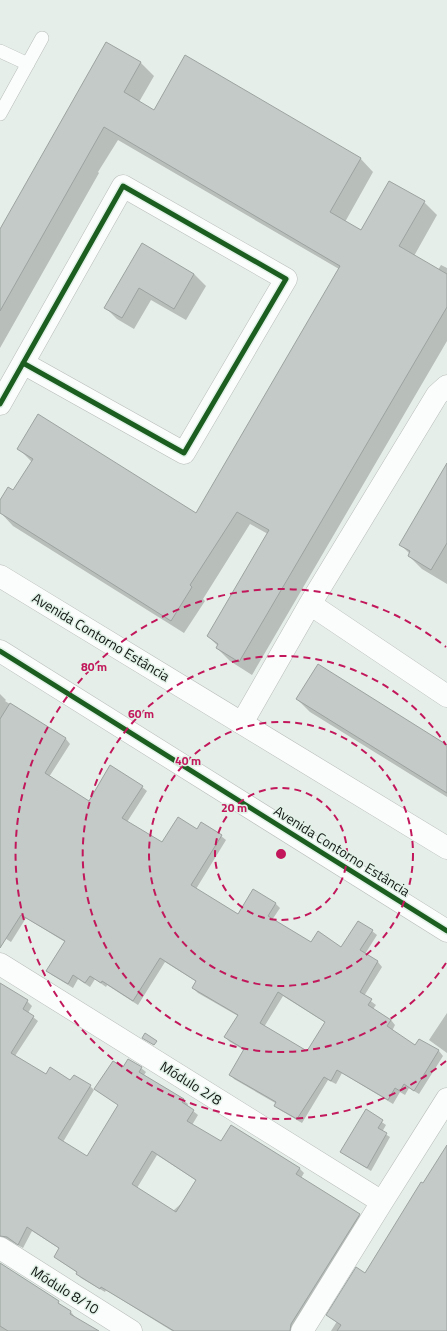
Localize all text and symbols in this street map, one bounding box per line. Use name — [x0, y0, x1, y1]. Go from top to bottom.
street label: Avenida Contorno Estância — [28, 587, 174, 686]
text: 80 m — [81, 657, 107, 676]
text: 60 m — [128, 704, 154, 723]
text: 40 m — [175, 751, 201, 770]
text: 20 m — [221, 798, 247, 817]
street label: Avenida Contorno Estância — [270, 800, 415, 901]
centre of rings — [274, 847, 288, 861]
street label: Módulo 2/8 — [156, 1055, 226, 1110]
street label: Módulo 8/10 — [27, 1260, 104, 1319]

